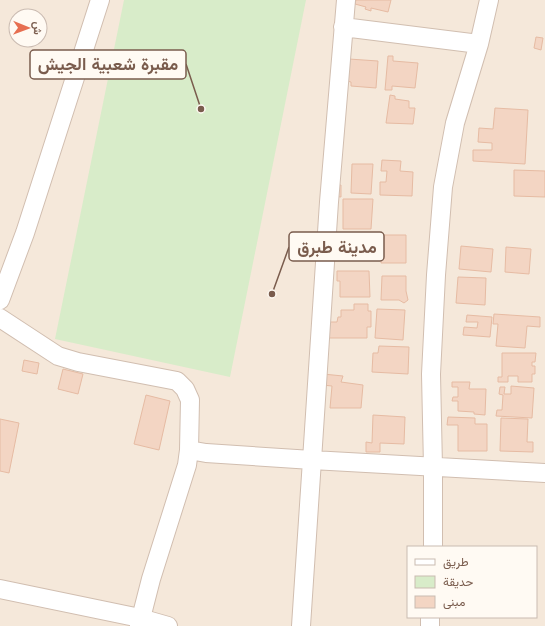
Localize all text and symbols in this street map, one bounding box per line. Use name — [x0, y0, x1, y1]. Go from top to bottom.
north arrow — [8, 8, 48, 48]
text: ش — [30, 21, 46, 35]
callout: مقبرة شعبية الجيش — [30, 50, 186, 79]
text: مقبرة شعبية الجيش — [38, 52, 178, 76]
callout: مدينة طبرق — [289, 232, 384, 261]
text: مدينة طبرق — [297, 235, 377, 259]
legend — [407, 546, 537, 618]
text: طريق — [443, 553, 469, 571]
text: حديقة — [443, 573, 473, 591]
text: مبنى — [443, 593, 465, 611]

